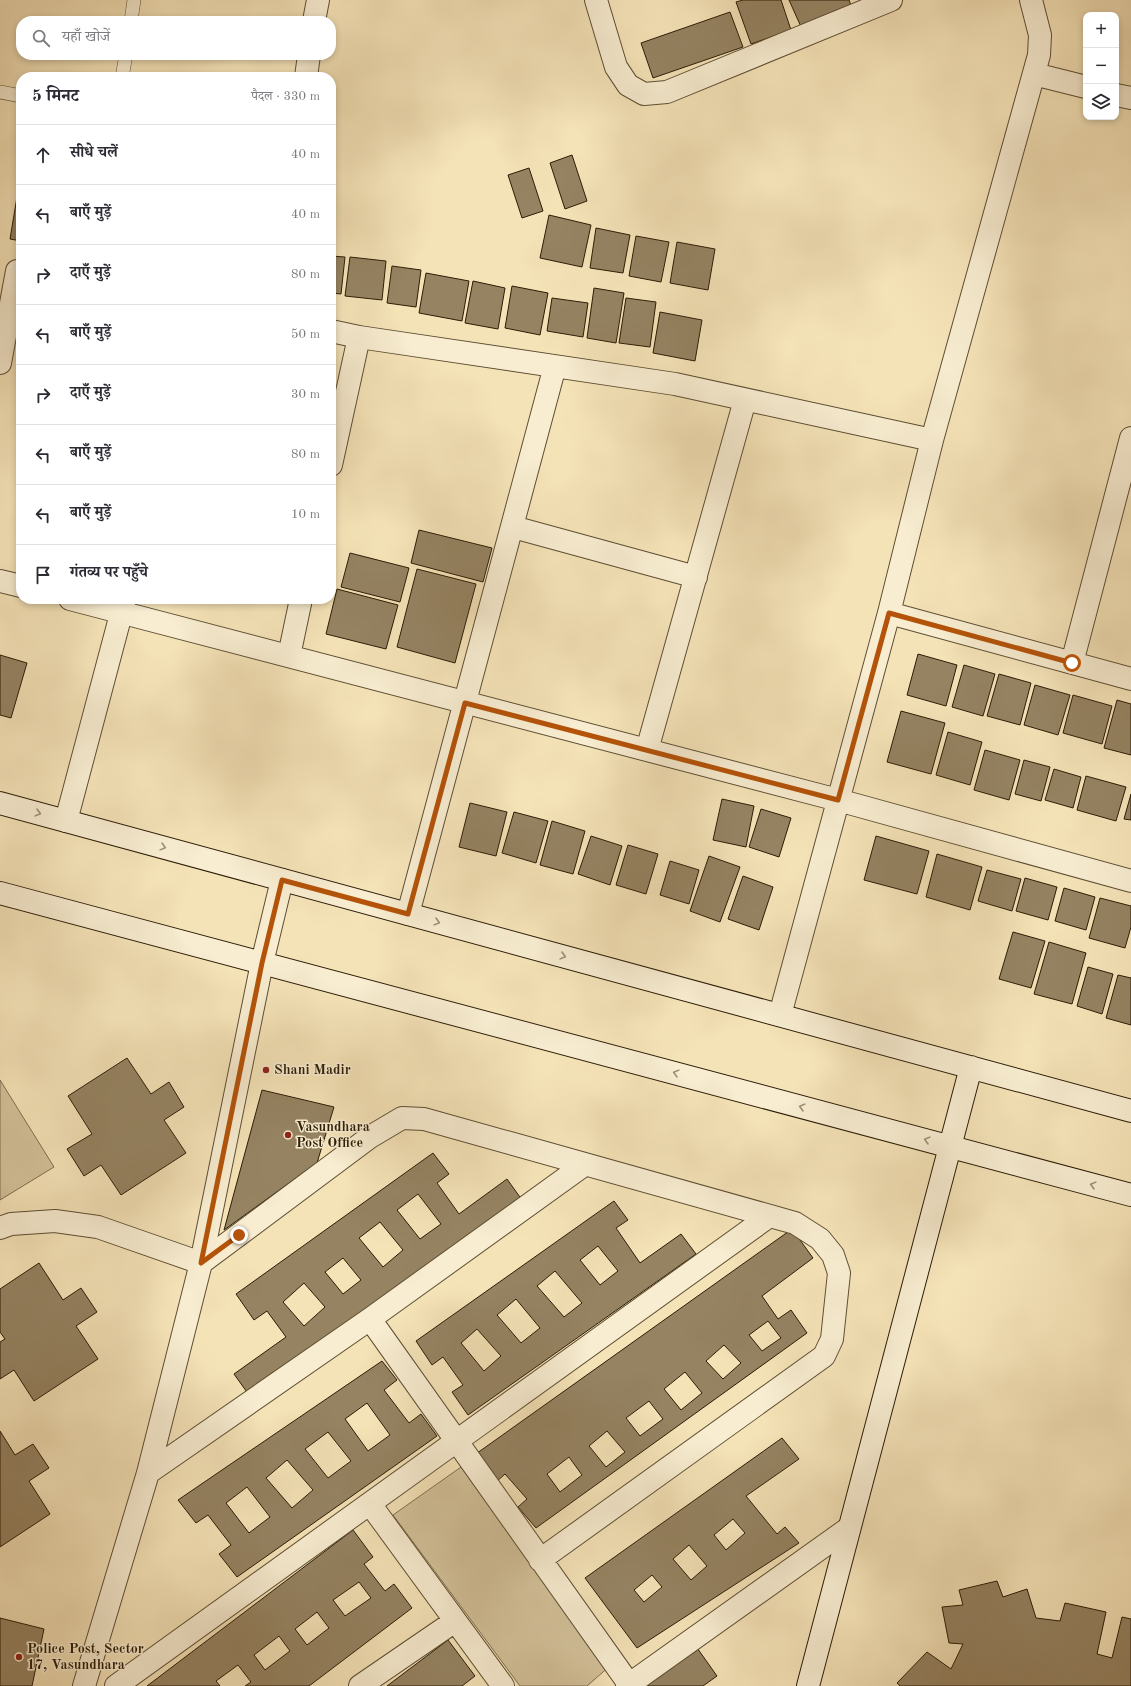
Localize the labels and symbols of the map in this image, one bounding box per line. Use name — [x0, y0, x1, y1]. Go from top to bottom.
route start — [1063, 654, 1081, 672]
one-way arrow — [34, 809, 41, 817]
one-way arrow — [160, 843, 166, 851]
one-way arrow — [433, 917, 440, 926]
one-way arrow — [559, 951, 566, 960]
place label: Shani Madir — [274, 1063, 351, 1077]
marker: Shani Madir — [261, 1065, 271, 1075]
one-way arrow — [673, 1070, 679, 1078]
one-way arrow — [798, 1103, 805, 1112]
place label: Vasundhara Post Office — [296, 1120, 370, 1150]
marker: Vasundhara Post Office — [283, 1130, 293, 1140]
one-way arrow — [924, 1137, 930, 1145]
one-way arrow — [1090, 1181, 1097, 1190]
route end — [230, 1226, 248, 1244]
place label: Police Post, Sector 17, Vasundhara — [27, 1642, 144, 1672]
marker: Police Post, Sector 17, Vasundhara — [14, 1652, 24, 1662]

